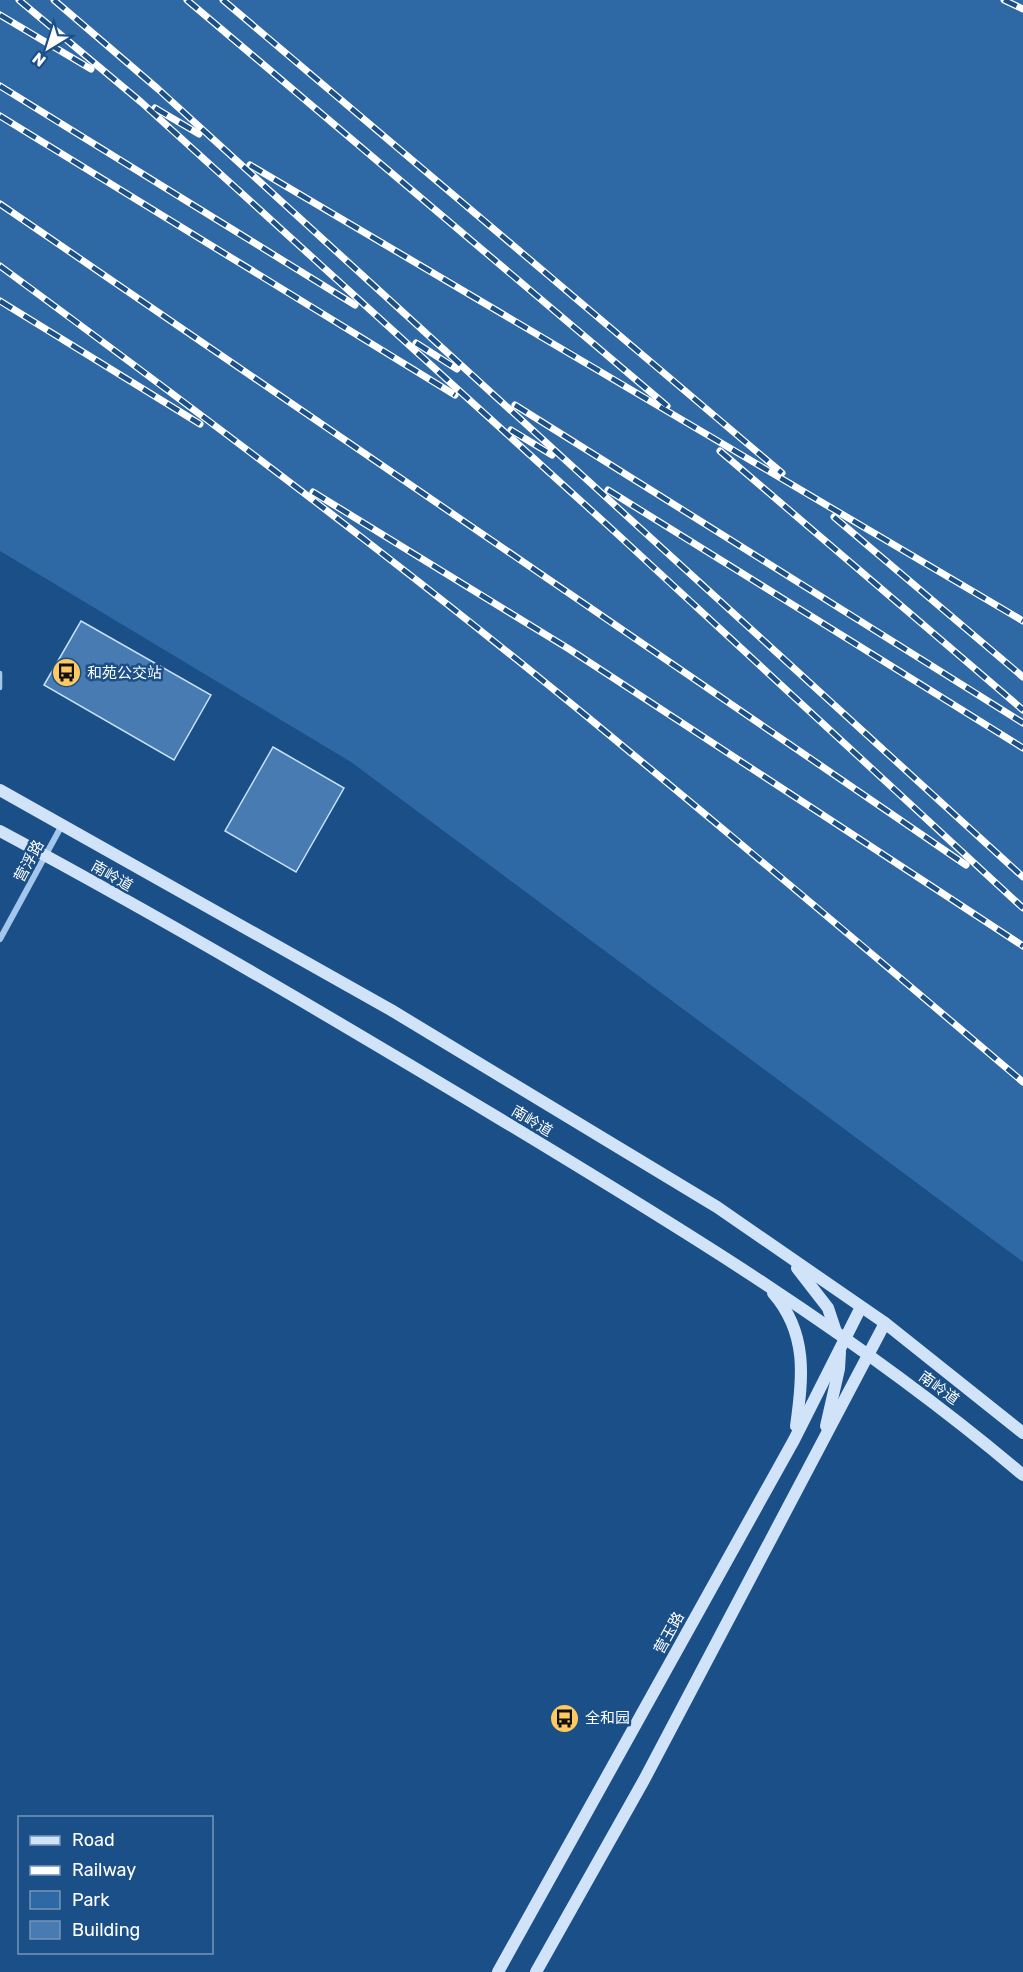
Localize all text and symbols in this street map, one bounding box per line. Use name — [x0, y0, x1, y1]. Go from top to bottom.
north arrow — [18, 18, 78, 78]
text: N — [29, 48, 49, 70]
bus stop icon: 和苑公交站 — [50, 657, 82, 689]
place label: 和苑公交站 — [87, 664, 162, 682]
street label: 营浮路 — [10, 837, 48, 885]
street label: 南岭道 — [88, 857, 136, 895]
street label: 南岭道 — [508, 1102, 556, 1140]
street label: 南岭道 — [916, 1367, 962, 1409]
street label: 营玉路 — [650, 1609, 688, 1657]
bus stop icon: 全和园 — [548, 1702, 580, 1734]
place label: 全和园 — [585, 1709, 630, 1727]
legend — [18, 1816, 213, 1954]
text: Road — [72, 1829, 115, 1851]
text: Railway — [72, 1859, 136, 1881]
text: Park — [72, 1889, 110, 1911]
text: Building — [72, 1919, 140, 1941]

